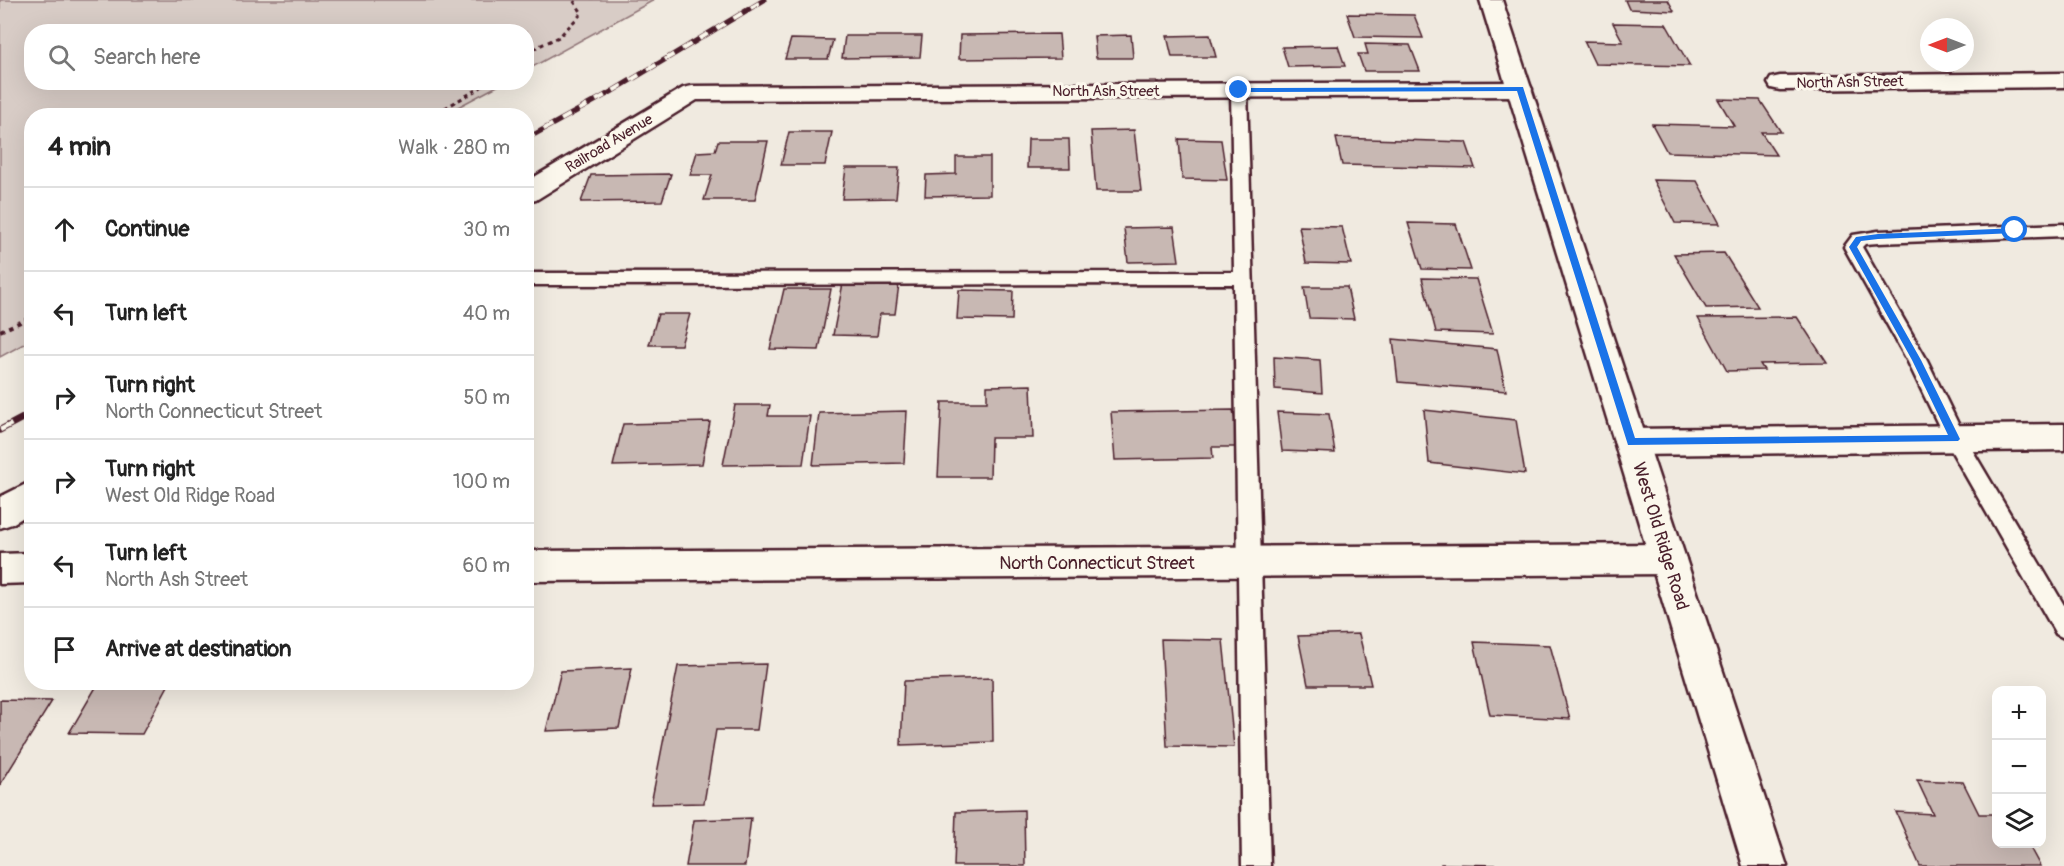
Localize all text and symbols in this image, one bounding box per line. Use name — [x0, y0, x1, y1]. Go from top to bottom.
north arrow — [1920, 18, 1974, 72]
search box — [24, 24, 534, 90]
icon: search — [45, 41, 78, 74]
text: Search here — [93, 43, 200, 71]
street label: North Ash Street — [1796, 72, 1905, 93]
route end — [1225, 76, 1251, 102]
street label: North Ash Street — [1052, 82, 1161, 101]
street label: Railroad Avenue — [562, 110, 657, 177]
text: 4 min — [48, 131, 111, 163]
text: Walk · 280 m — [398, 135, 510, 160]
icon: ahead — [48, 213, 81, 246]
text: Continue — [105, 215, 189, 243]
route start — [2001, 216, 2027, 242]
text: 30 m — [463, 217, 510, 242]
icon: left — [48, 297, 81, 330]
text: Turn left — [105, 299, 187, 327]
text: 40 m — [463, 301, 510, 326]
text: Turn right — [105, 371, 195, 399]
icon: right — [48, 381, 81, 414]
text: 50 m — [463, 385, 510, 410]
text: North Connecticut Street — [105, 399, 322, 424]
text: Turn right — [105, 455, 195, 483]
street label: West Old Ridge Road — [1627, 459, 1694, 613]
icon: right — [48, 465, 81, 498]
text: 100 m — [453, 469, 510, 494]
text: West Old Ridge Road — [105, 483, 275, 508]
text: Turn left — [105, 539, 187, 567]
icon: left — [48, 549, 81, 582]
street label: North Connecticut Street — [999, 552, 1195, 575]
text: 60 m — [463, 553, 510, 578]
text: North Ash Street — [105, 567, 248, 592]
icon: arrive — [48, 633, 81, 666]
text: Arrive at destination — [105, 635, 291, 663]
map controls — [1992, 686, 2046, 848]
button: + — [1992, 686, 2046, 740]
button: − — [1992, 740, 2046, 794]
button: layers — [1992, 794, 2046, 848]

